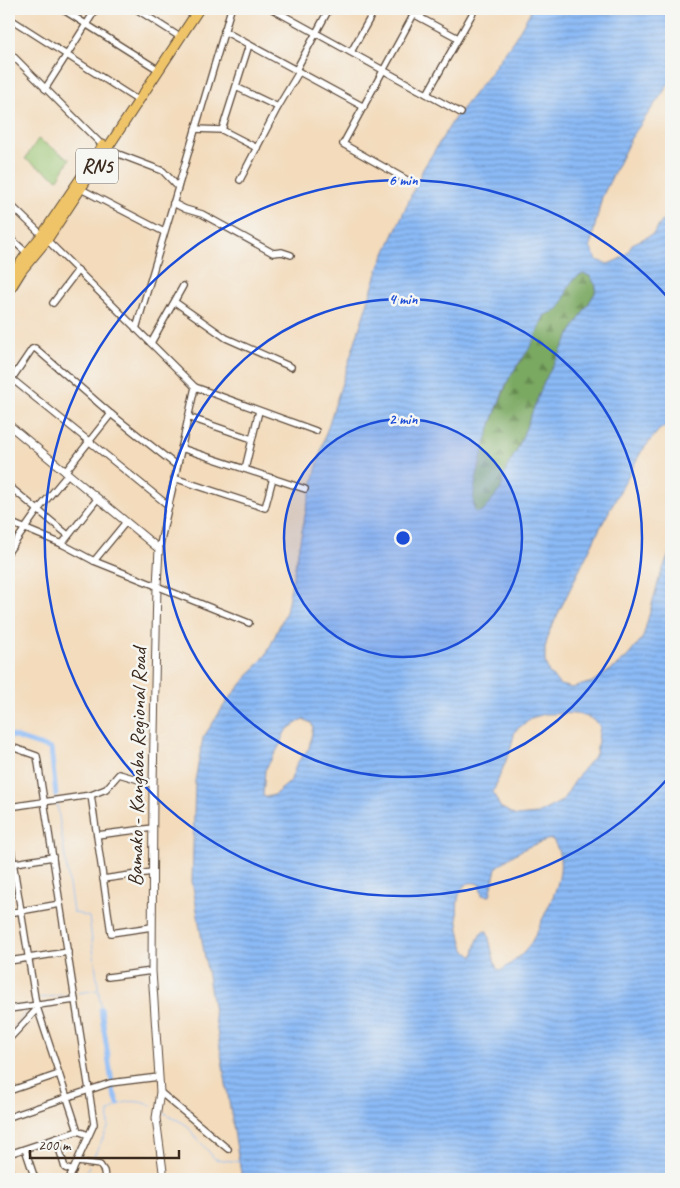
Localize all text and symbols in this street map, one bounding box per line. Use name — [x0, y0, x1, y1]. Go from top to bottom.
road number: RN5 — [76, 148, 118, 184]
text: 6 min — [388, 171, 419, 190]
text: 4 min — [389, 290, 418, 309]
text: 2 min — [389, 410, 418, 429]
centre of rings — [394, 529, 412, 547]
street label: Bamako - Kangaba Regional Road — [122, 644, 152, 887]
scale bar — [30, 1128, 179, 1160]
text: 200 m — [38, 1136, 72, 1155]

